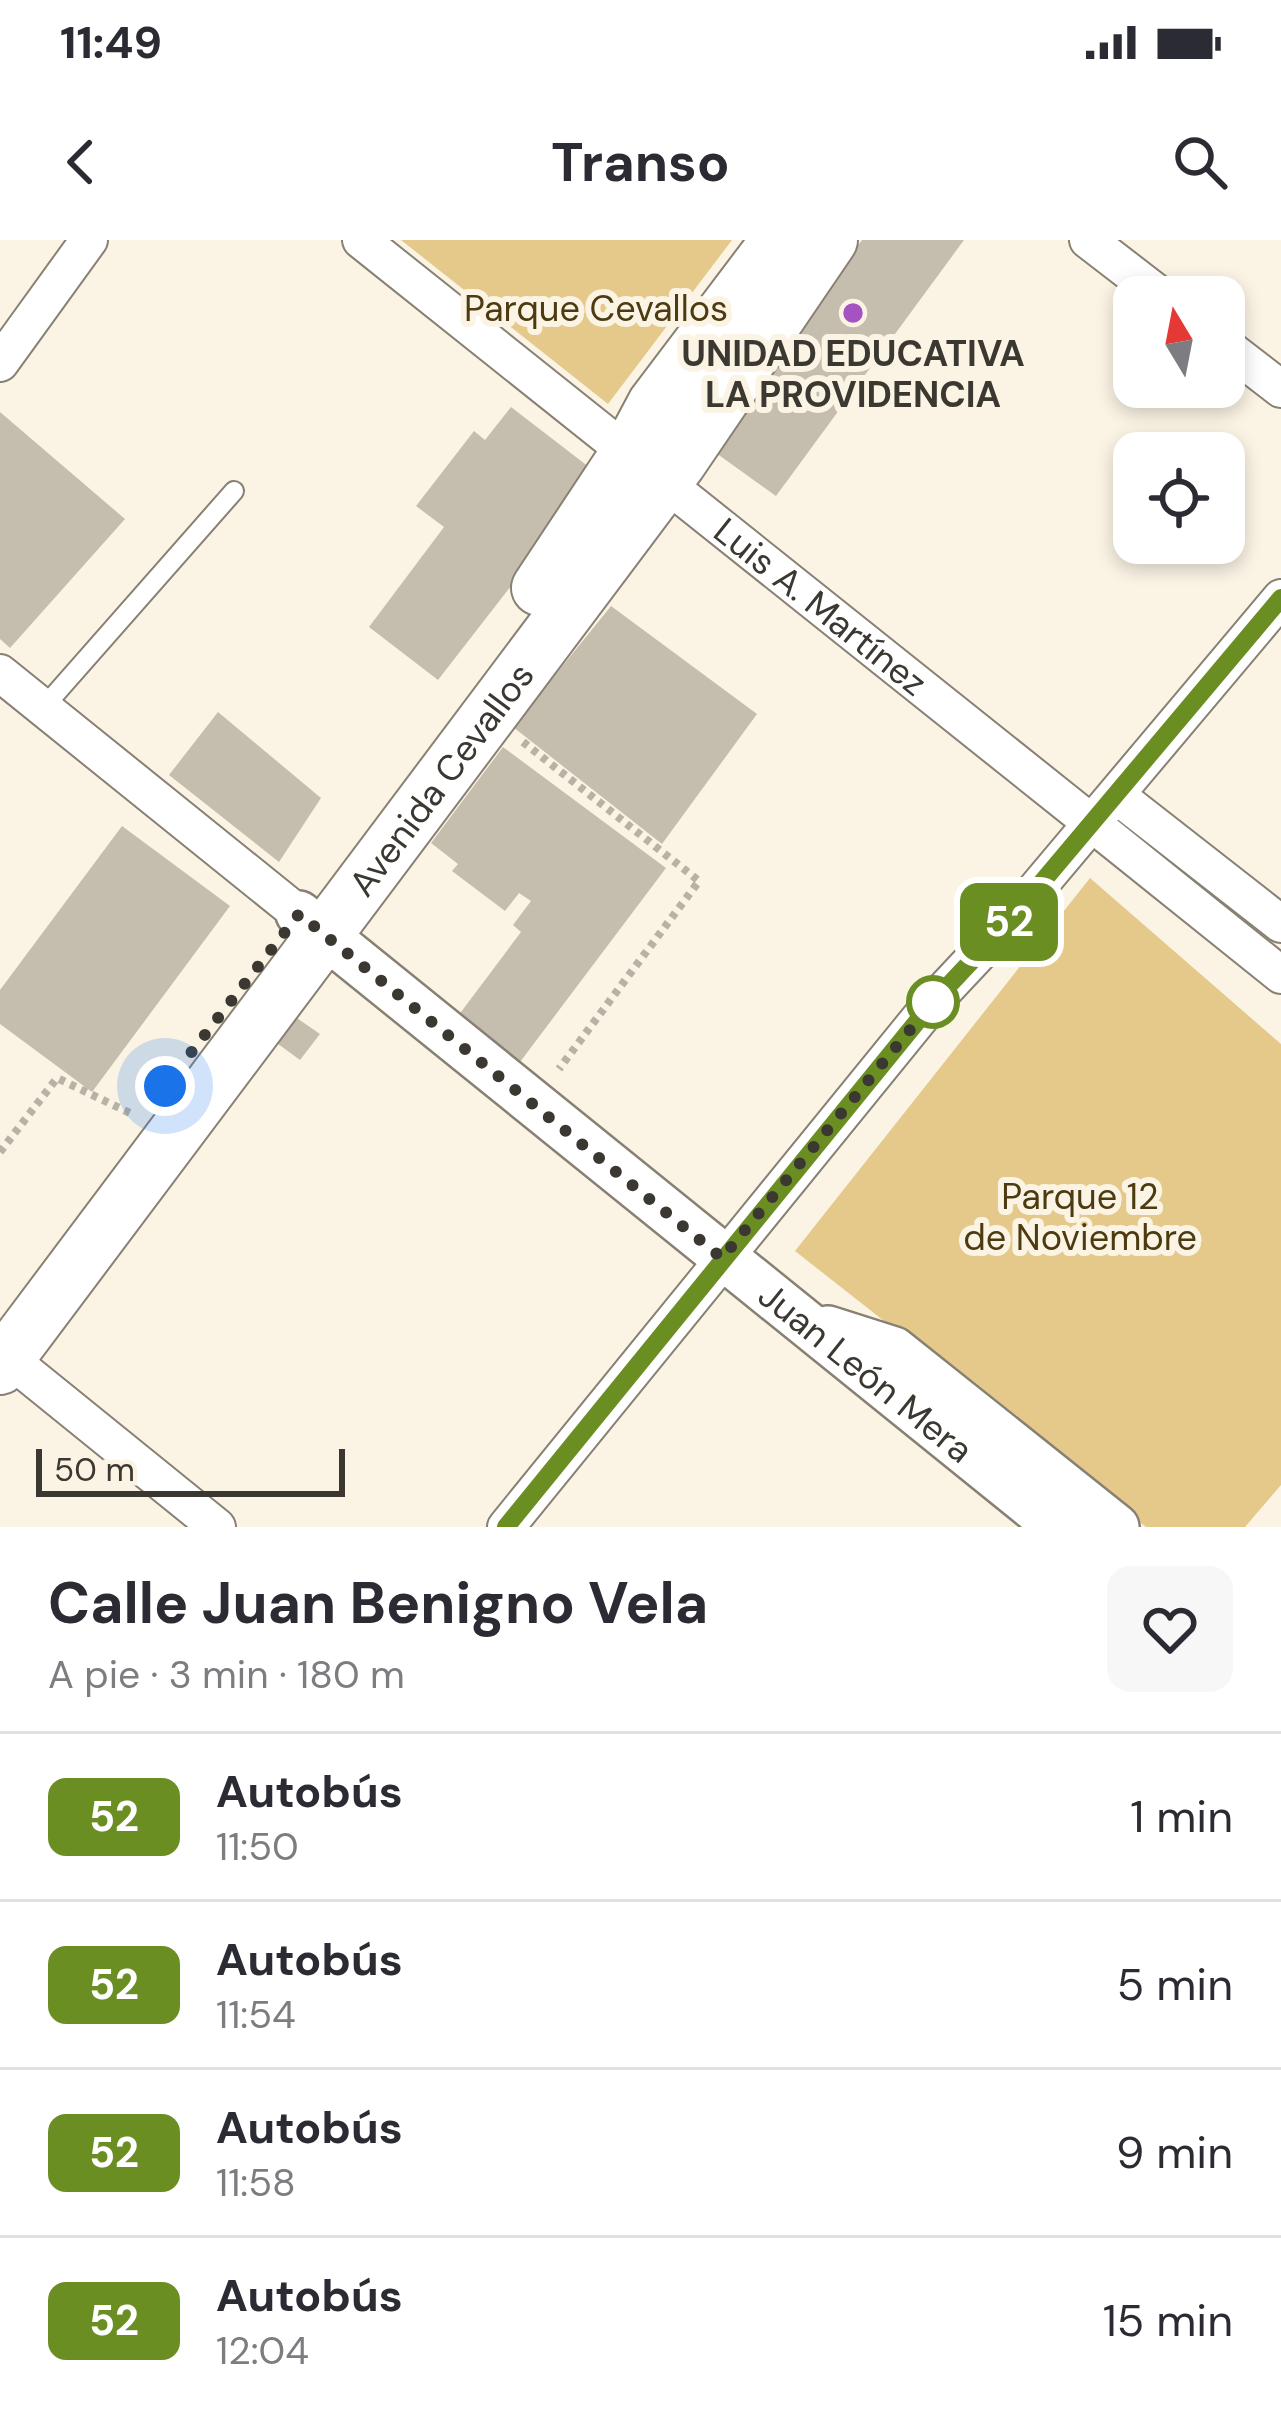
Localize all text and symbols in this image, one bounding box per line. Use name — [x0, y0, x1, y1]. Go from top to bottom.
text: 11:49 — [60, 13, 162, 72]
text: Transo — [551, 127, 730, 198]
icon: back — [48, 129, 114, 195]
icon: search — [1167, 129, 1233, 195]
north arrow — [1113, 276, 1245, 408]
map controls — [1113, 276, 1245, 564]
park label: Parque Cevallos — [464, 285, 728, 332]
marker: UNIDAD EDUCATIVA LA PROVIDENCIA — [840, 300, 866, 326]
place label: UNIDAD EDUCATIVA LA PROVIDENCIA — [681, 330, 1025, 418]
button: locate — [1113, 432, 1245, 564]
street label: Luis A. Martínez — [705, 507, 937, 706]
street label: Avenida Cevallos — [338, 653, 544, 905]
line badge: 52 — [955, 883, 1063, 961]
text: 52 — [984, 894, 1034, 949]
unlabelled marker — [908, 977, 958, 1027]
your location — [135, 1056, 195, 1116]
park label: Parque 12 de Noviembre — [963, 1173, 1197, 1261]
street label: Juan León Mera — [749, 1271, 983, 1473]
scale bar — [36, 1443, 345, 1496]
text: 50 m — [54, 1448, 135, 1491]
text: Calle Juan Benigno Vela — [48, 1566, 708, 1641]
button: heart — [1107, 1566, 1233, 1692]
text: A pie · 3 min · 180 m — [48, 1649, 405, 1700]
text: Autobús — [216, 1762, 403, 1821]
text: 1 min — [1130, 1787, 1233, 1846]
text: 52 — [89, 1789, 139, 1844]
text: 11:50 — [216, 1821, 299, 1872]
text: Autobús — [216, 1930, 403, 1989]
text: 5 min — [1117, 1955, 1233, 2014]
text: 52 — [89, 1957, 139, 2012]
text: 11:54 — [216, 1989, 296, 2040]
text: Autobús — [216, 2098, 403, 2157]
text: 9 min — [1116, 2123, 1233, 2182]
text: 52 — [89, 2125, 139, 2180]
text: 11:58 — [216, 2157, 296, 2208]
text: Autobús — [216, 2266, 403, 2325]
text: 15 min — [1103, 2291, 1233, 2350]
text: 52 — [89, 2293, 139, 2348]
text: 12:04 — [216, 2325, 309, 2376]

